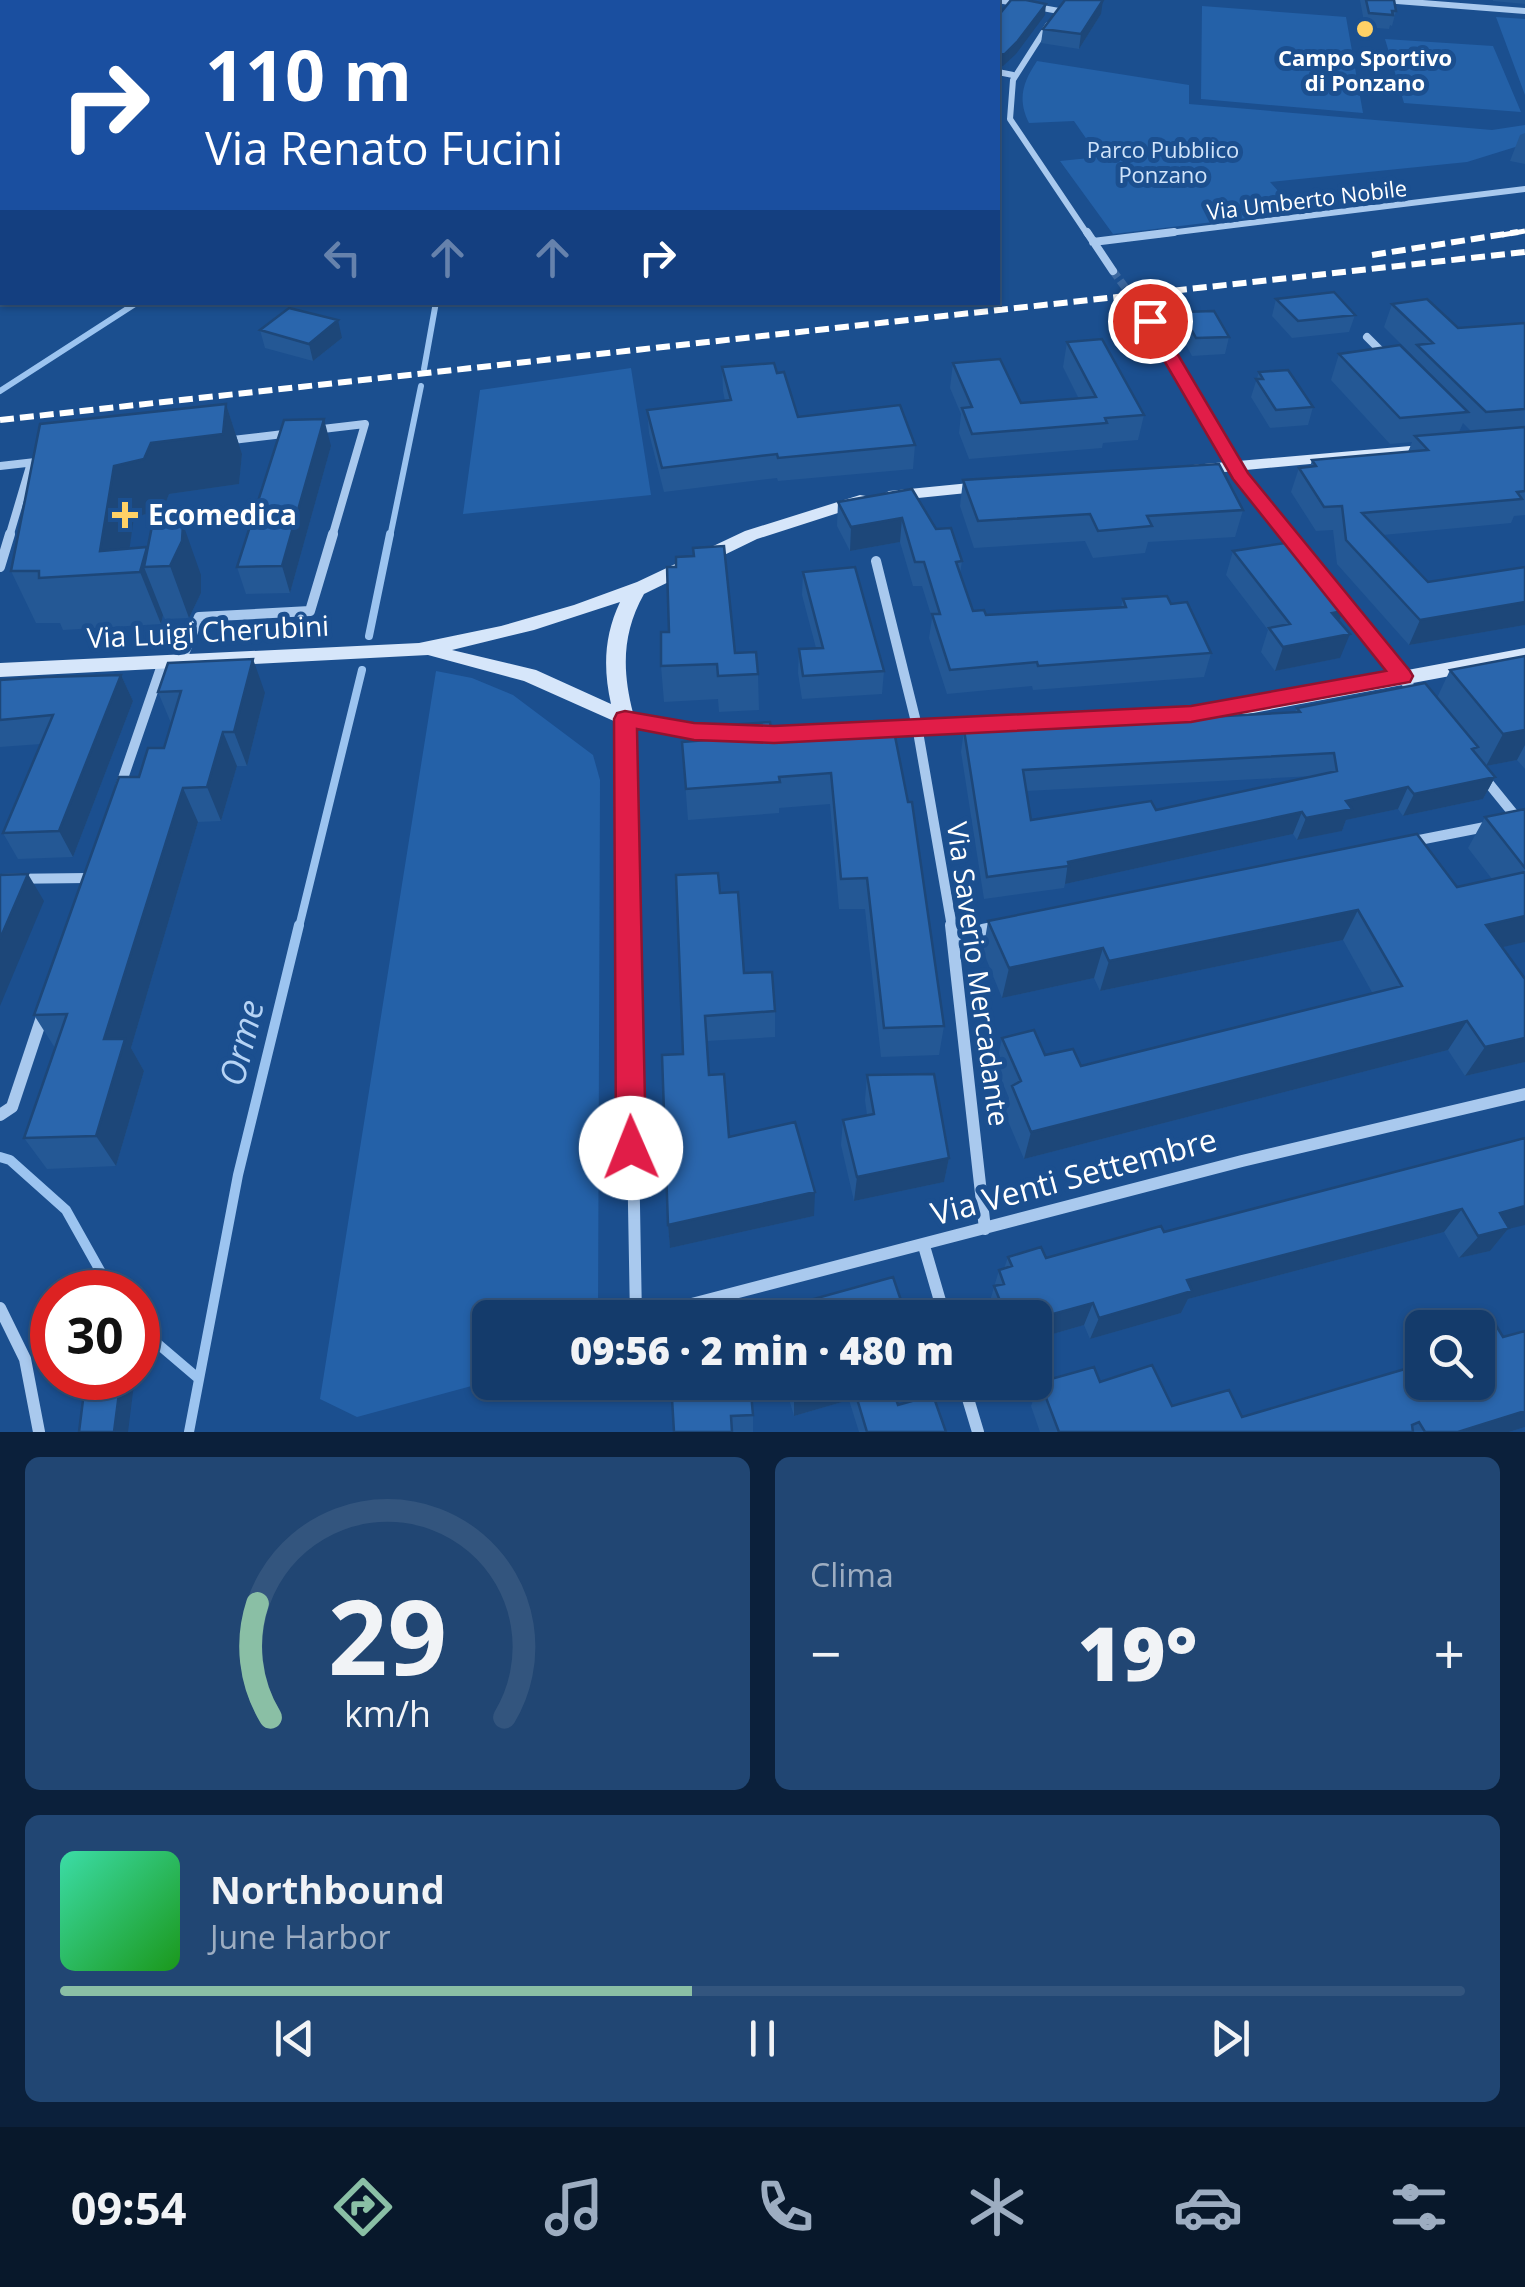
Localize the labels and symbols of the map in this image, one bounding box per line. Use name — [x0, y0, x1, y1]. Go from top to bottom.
marker: Campo Sportivo di Ponzano — [1354, 18, 1376, 40]
place label: Campo Sportivo di Ponzano — [1278, 42, 1452, 97]
park label: Parco Pubblico Ponzano — [1087, 134, 1239, 189]
street label: Via Umberto Nobile — [1205, 172, 1409, 226]
pin — [1108, 279, 1193, 364]
place label: Ecomedica — [148, 495, 297, 533]
marker: Ecomedica — [112, 502, 138, 528]
street label: Via Luigi Cherubini — [86, 606, 330, 656]
street label: Via Saverio Mercadante — [939, 819, 1019, 1128]
water label: Orme — [207, 995, 274, 1091]
position arrow — [579, 1096, 683, 1200]
street label: Via Venti Settembre — [926, 1117, 1221, 1234]
speed limit sign: 30 — [30, 1270, 160, 1400]

